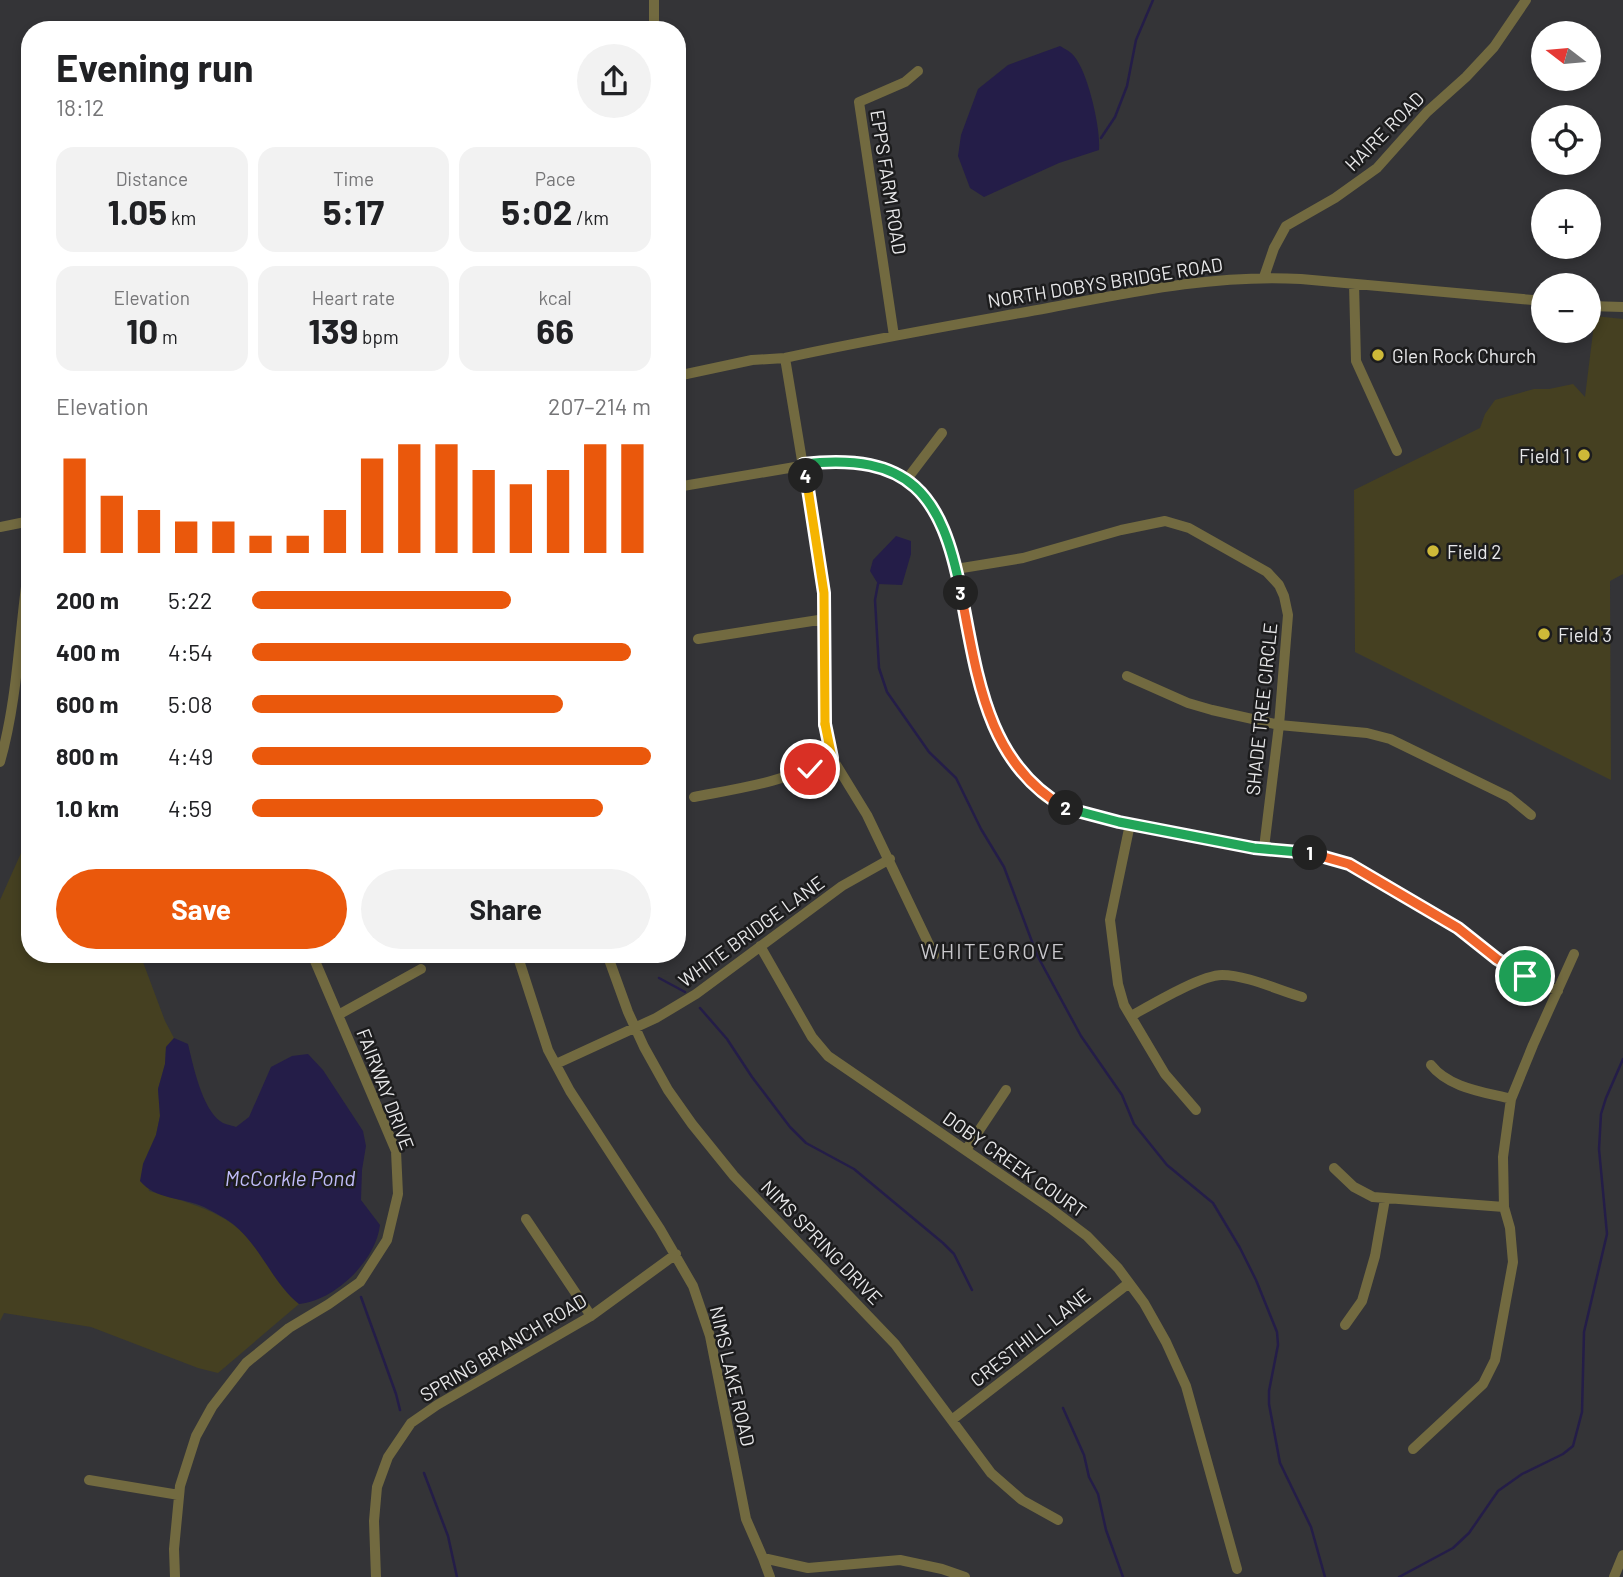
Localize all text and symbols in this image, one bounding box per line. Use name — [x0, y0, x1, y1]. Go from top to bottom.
north arrow — [1531, 21, 1601, 91]
map controls — [1531, 21, 1601, 343]
text: Evening run — [56, 44, 254, 90]
button: share — [577, 44, 651, 118]
street label: HAIRE ROAD — [1340, 87, 1428, 175]
text: 18:12 — [56, 93, 104, 121]
button: locate — [1531, 105, 1601, 175]
street label: EPPS FARM ROAD — [866, 108, 912, 256]
text: Distance — [116, 167, 188, 190]
text: Time — [333, 167, 374, 190]
text: Pace — [535, 167, 576, 190]
button: + — [1531, 189, 1601, 259]
text: 1.05 — [107, 190, 167, 232]
text: 5:17 — [323, 190, 384, 232]
text: 5:02 — [501, 190, 572, 232]
text: km — [167, 206, 196, 229]
text: /km — [572, 206, 609, 229]
street label: NORTH DOBYS BRIDGE ROAD — [986, 252, 1224, 312]
button: − — [1531, 273, 1601, 343]
text: Elevation — [114, 286, 190, 309]
text: Heart rate — [312, 286, 395, 309]
text: kcal — [539, 286, 572, 309]
text: 10 — [126, 309, 158, 351]
text: 139 — [308, 309, 358, 351]
text: 66 — [536, 309, 574, 351]
text: m — [158, 325, 178, 348]
text: bpm — [358, 325, 399, 348]
place label: Glen Rock Church — [1392, 344, 1536, 367]
marker: Glen Rock Church — [1370, 347, 1386, 363]
text: Elevation — [56, 392, 149, 420]
text: 207–214 m — [548, 392, 651, 420]
place label: Field 1 — [1519, 444, 1570, 467]
marker: Field 1 — [1576, 447, 1592, 463]
pin: 4 — [788, 458, 824, 494]
text: 4 — [800, 464, 811, 487]
place label: Field 2 — [1447, 540, 1502, 563]
marker: Field 2 — [1425, 543, 1441, 559]
pin: 3 — [944, 576, 978, 610]
text: 3 — [955, 581, 966, 604]
text: 200 m — [56, 586, 119, 614]
text: 5:22 — [168, 586, 212, 614]
street label: SHADE TREE CIRCLE — [1241, 622, 1281, 796]
place label: Field 3 — [1558, 623, 1612, 646]
marker: Field 3 — [1536, 626, 1552, 642]
text: 400 m — [56, 638, 120, 666]
text: 4:54 — [168, 638, 213, 666]
text: 600 m — [56, 690, 118, 718]
text: 5:08 — [168, 690, 213, 718]
pin — [780, 739, 840, 799]
text: 800 m — [56, 742, 118, 770]
text: 4:49 — [168, 742, 213, 770]
icon: check — [791, 750, 829, 788]
pin: 2 — [1048, 790, 1084, 826]
text: 1.0 km — [56, 794, 119, 822]
text: 4:59 — [168, 794, 212, 822]
text: 2 — [1060, 796, 1071, 819]
pin: 1 — [1292, 836, 1328, 870]
text: 1 — [1306, 841, 1313, 864]
button: Save — [56, 869, 347, 949]
button: Share — [361, 869, 651, 949]
street label: WHITE BRIDGE LANE — [674, 870, 828, 992]
district label: WHITEGROVE — [920, 938, 1066, 963]
pin — [1495, 946, 1555, 1006]
icon: arrive — [1506, 957, 1544, 995]
street label: FAIRWAY DRIVE — [352, 1025, 420, 1153]
street label: DOBY CREEK COURT — [939, 1106, 1091, 1222]
water label: McCorkle Pond — [225, 1165, 355, 1190]
street label: NIMS SPRING DRIVE — [757, 1175, 887, 1309]
street label: CRESTHILL LANE — [965, 1283, 1095, 1391]
street label: SPRING BRANCH ROAD — [416, 1288, 590, 1406]
street label: NIMS LAKE ROAD — [706, 1304, 760, 1448]

